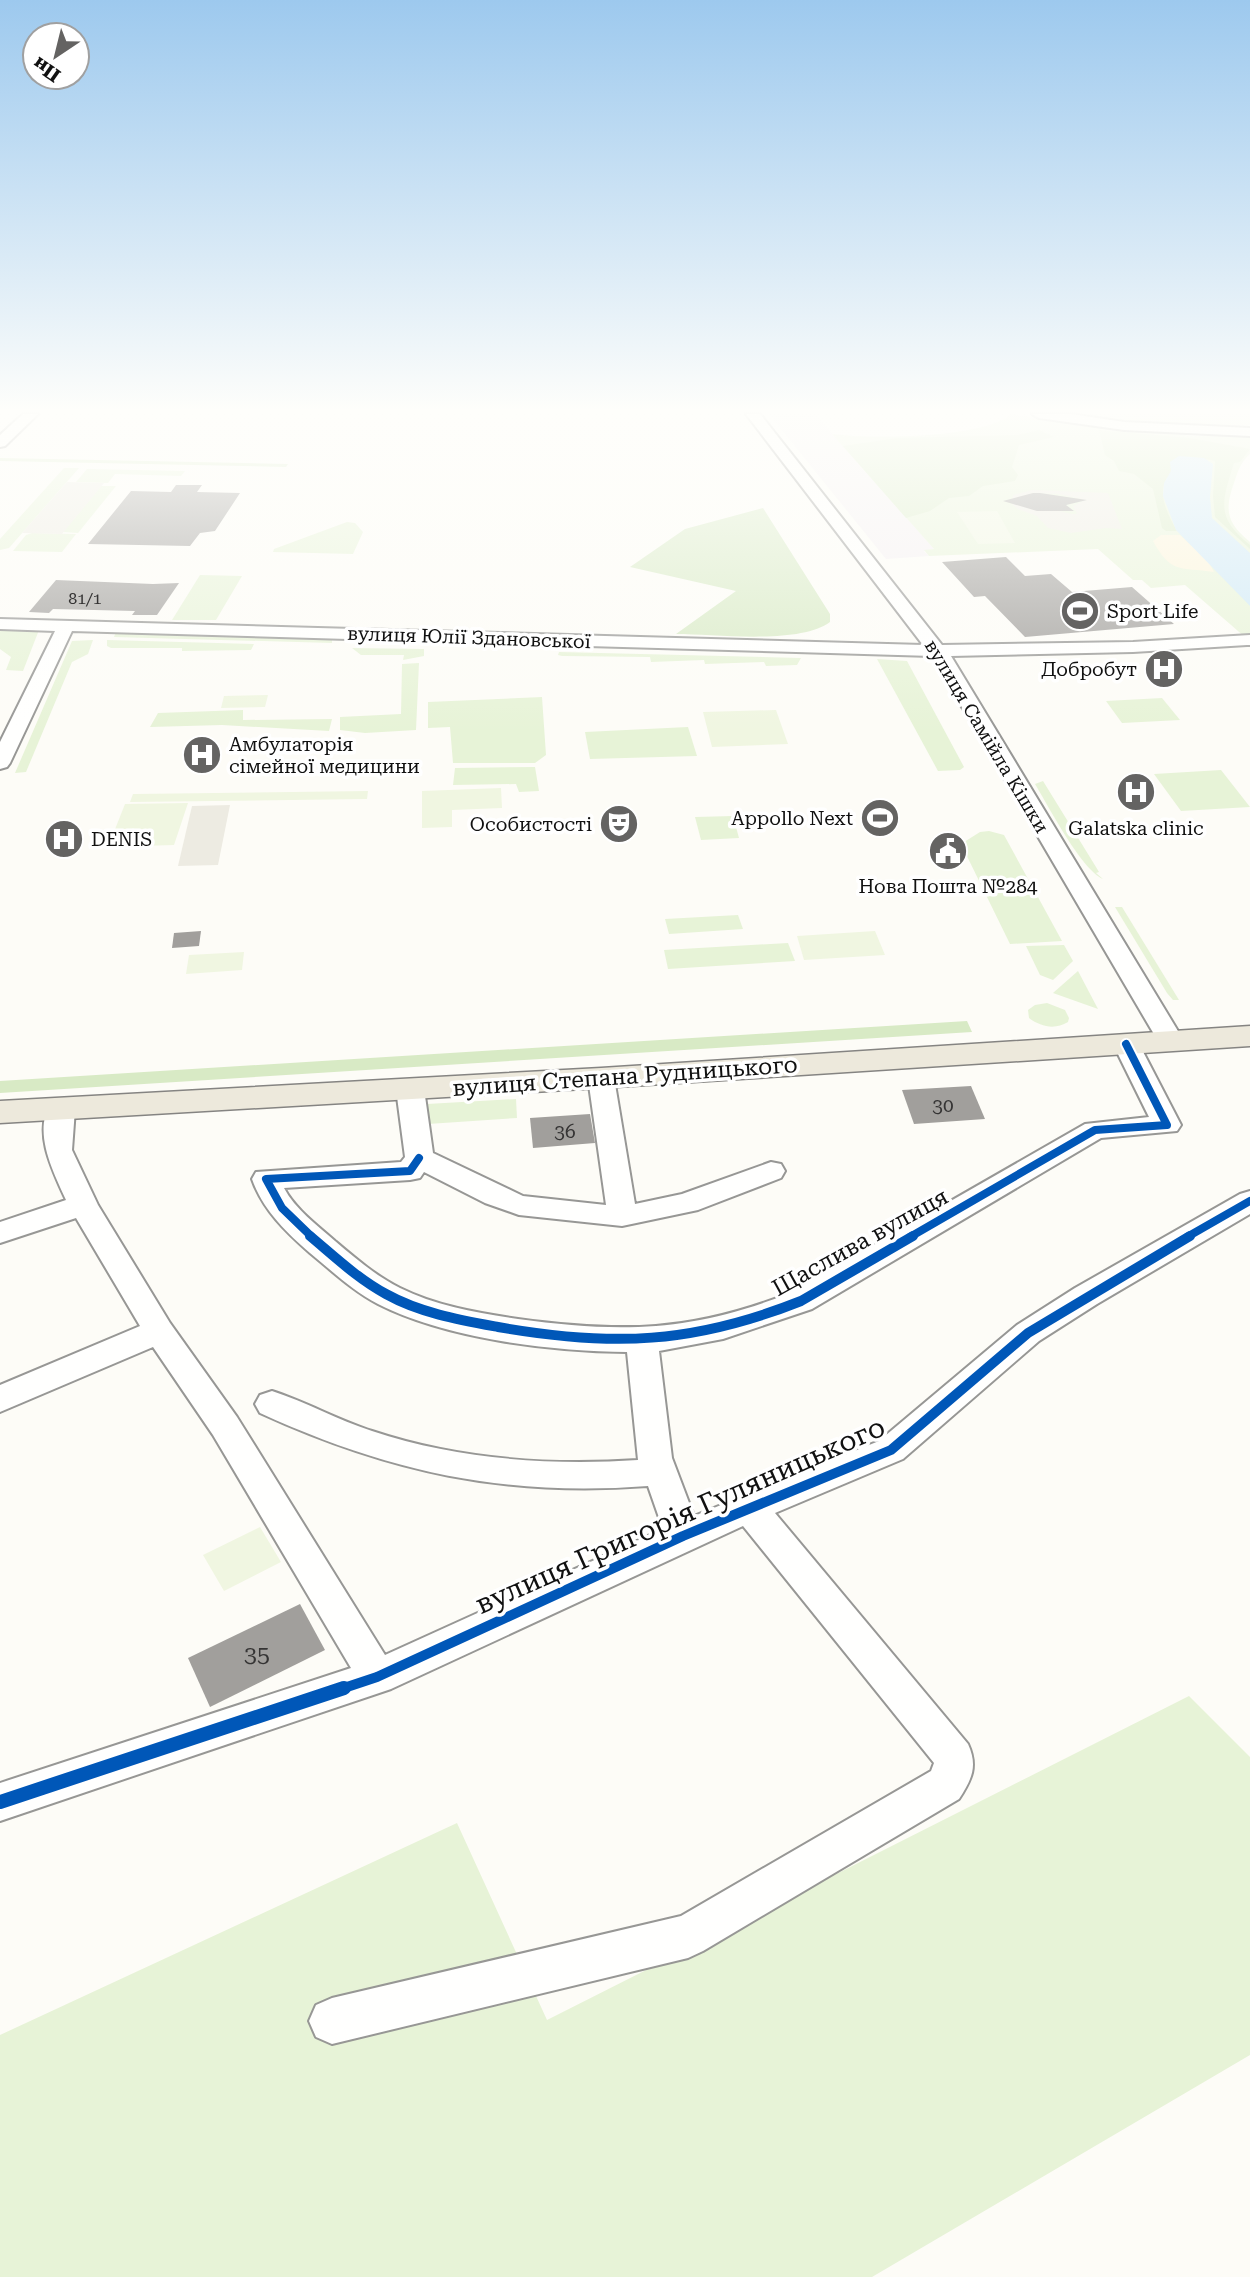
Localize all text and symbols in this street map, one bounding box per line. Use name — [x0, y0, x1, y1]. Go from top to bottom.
north arrow — [21, 21, 91, 91]
text: Пн — [28, 52, 65, 87]
house number: 81/1 — [68, 589, 102, 608]
sports icon: Sport Life — [1059, 590, 1101, 632]
place label: Sport Life — [1107, 600, 1199, 623]
street label: вулиця Юлії Здановської — [347, 622, 591, 653]
street label: вулиця Самійла Кішки — [920, 635, 1054, 837]
hospital icon: Добробут — [1143, 648, 1185, 690]
place label: Добробут — [1041, 658, 1137, 681]
place label: Амбулаторія сімейної медицини — [229, 733, 420, 778]
hospital icon: Амбулаторія сімейної медицини — [181, 734, 223, 776]
hospital icon: Galatska clinic — [1115, 771, 1157, 813]
sports icon: Appollo Next — [859, 797, 901, 839]
theatre icon: Особистості — [598, 803, 640, 845]
place label: Appollo Next — [731, 807, 853, 830]
place label: Особистості — [470, 813, 592, 836]
place label: Galatska clinic — [1068, 817, 1204, 840]
hospital icon: DENIS — [43, 818, 85, 860]
place label: DENIS — [91, 828, 152, 851]
public building icon: Нова Пошта №284 — [927, 830, 969, 872]
place label: Нова Пошта №284 — [858, 875, 1038, 898]
street label: вулиця Степана Рудницького — [451, 1051, 799, 1102]
house number: 30 — [932, 1094, 954, 1117]
house number: 36 — [554, 1120, 576, 1143]
street label: Щаслива вулиця — [768, 1183, 953, 1302]
street label: вулиця Григорія Гуляницького — [470, 1410, 890, 1621]
house number: 35 — [244, 1641, 270, 1668]

